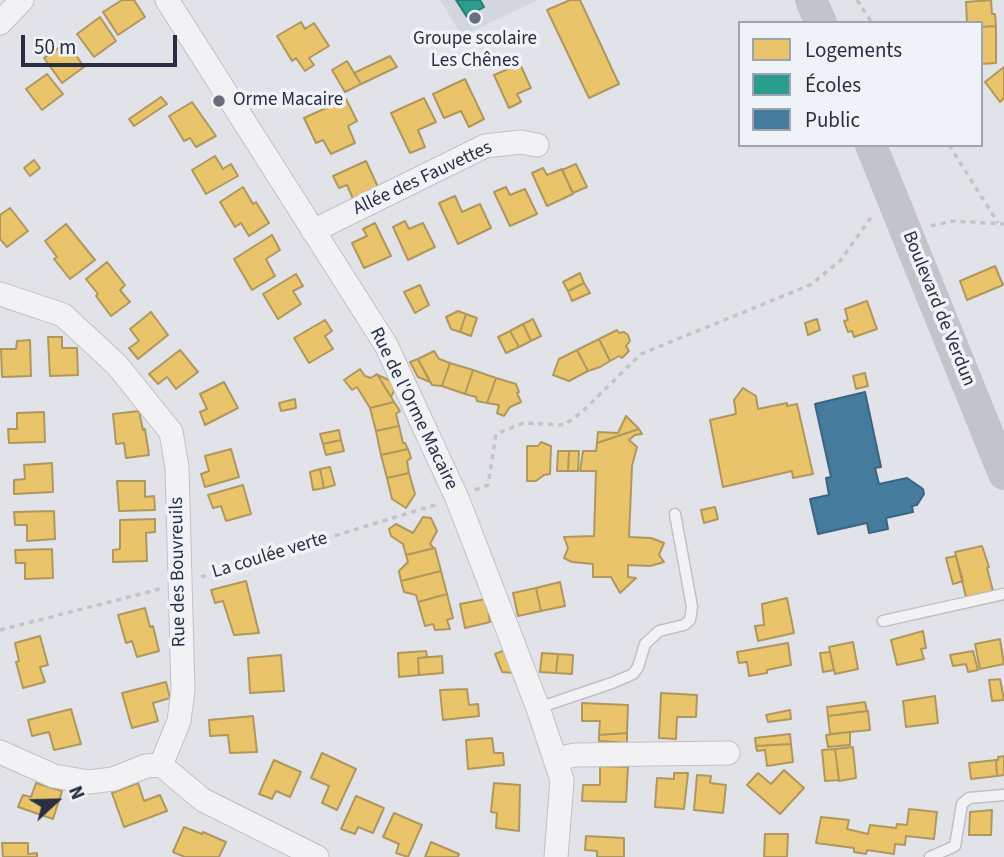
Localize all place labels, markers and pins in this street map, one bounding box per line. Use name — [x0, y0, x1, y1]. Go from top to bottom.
marker: Groupe scolaire Les Chênes — [467, 10, 483, 26]
place label: Groupe scolaire Les Chênes — [413, 29, 537, 73]
place label: Orme Macaire — [233, 90, 343, 112]
marker: Orme Macaire — [211, 93, 227, 109]

